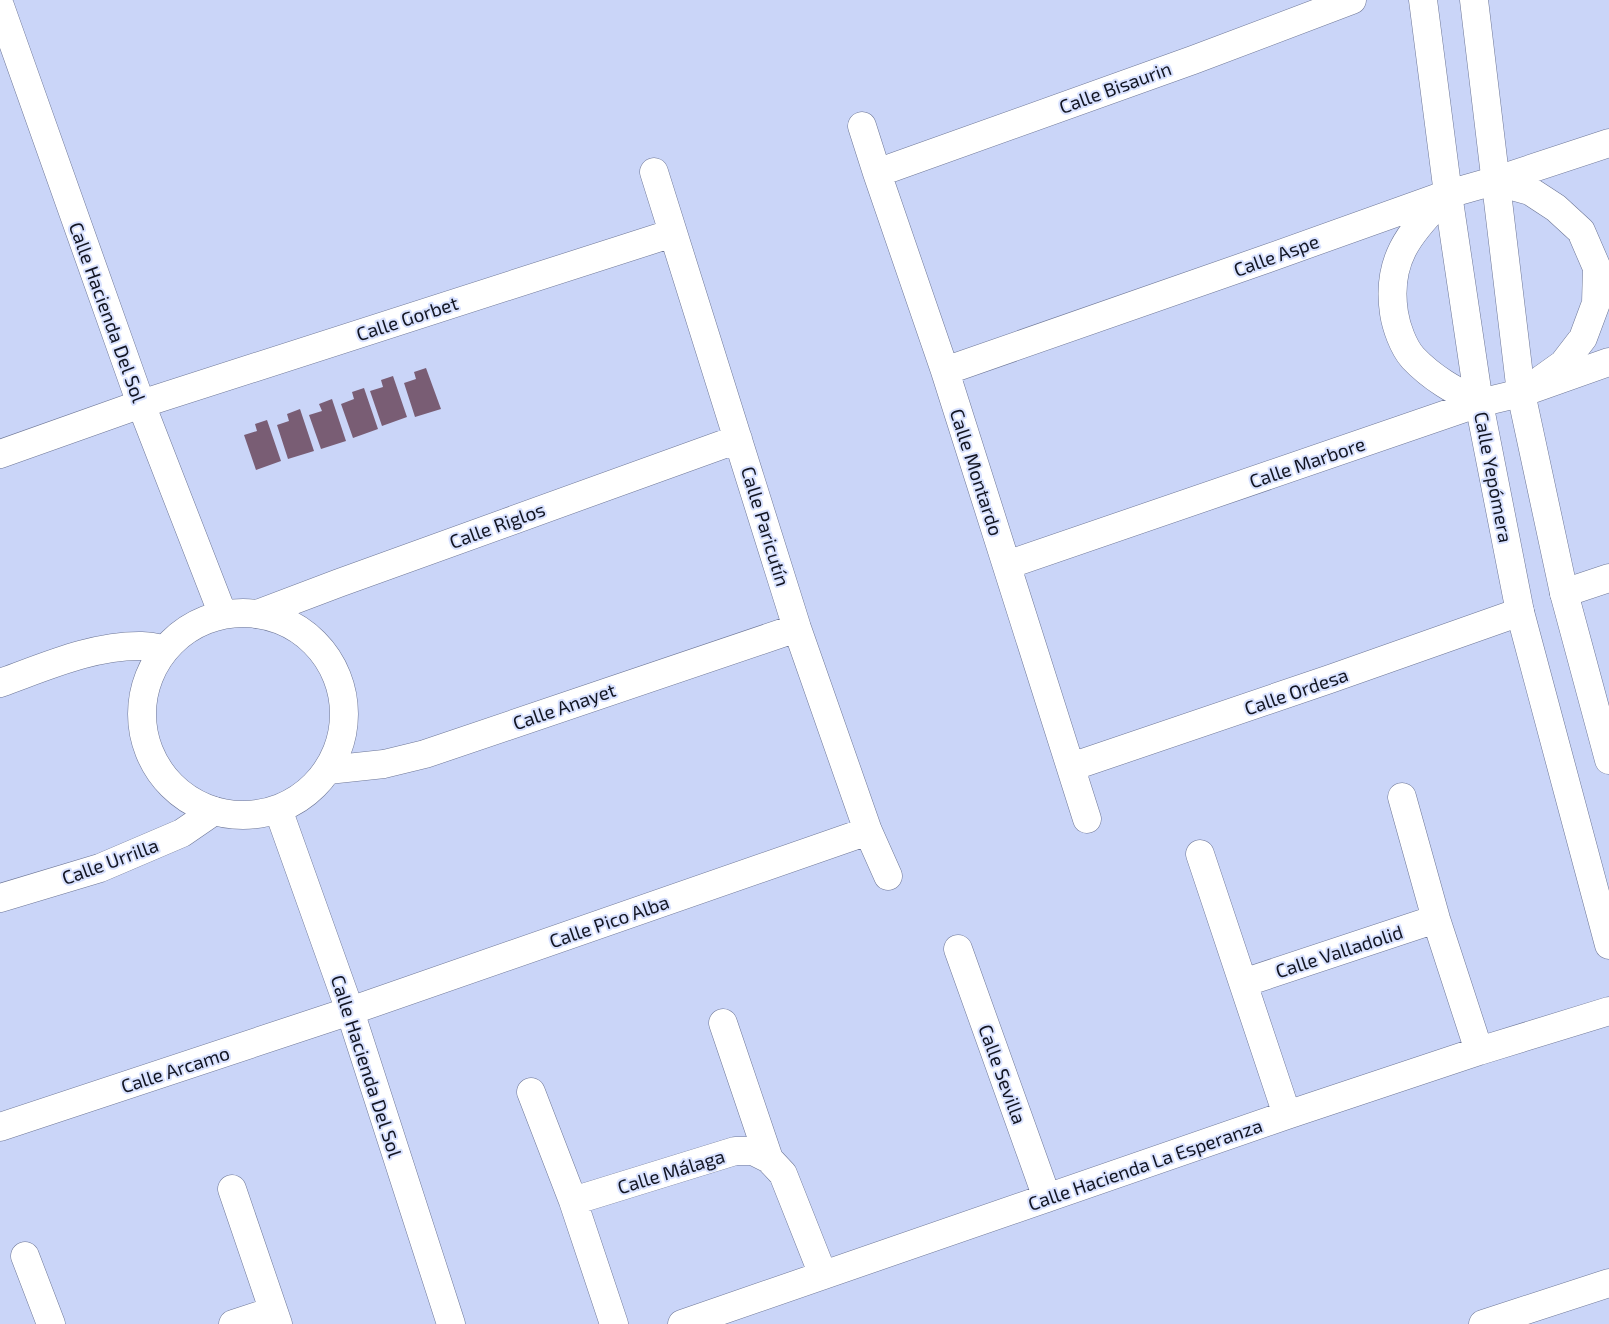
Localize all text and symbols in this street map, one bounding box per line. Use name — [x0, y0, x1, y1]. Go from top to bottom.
street label: Calle Bisaurin — [1056, 56, 1174, 118]
street label: Calle Hacienda Del Sol — [65, 219, 151, 406]
street label: Calle Aspe — [1230, 229, 1322, 281]
street label: Calle Gorbet — [353, 291, 461, 345]
street label: Calle Montardo — [946, 406, 1008, 538]
street label: Calle Yepómera — [1470, 410, 1518, 544]
street label: Calle Marbore — [1246, 431, 1368, 493]
street label: Calle Paricutín — [737, 463, 795, 589]
street label: Calle Riglos — [446, 497, 548, 553]
street label: Calle Ordesa — [1241, 662, 1351, 720]
street label: Calle Anayet — [510, 678, 618, 734]
street label: Calle Urrilla — [58, 833, 162, 889]
street label: Calle Pico Alba — [546, 890, 672, 952]
street label: Calle Valladolid — [1272, 920, 1406, 982]
street label: Calle Hacienda Del Sol — [327, 972, 407, 1160]
street label: Calle Sevilla — [974, 1021, 1032, 1127]
street label: Calle Arcamo — [118, 1041, 232, 1097]
street label: Calle Hacienda La Esperanza — [1025, 1113, 1265, 1215]
street label: Calle Málaga — [615, 1144, 727, 1198]

